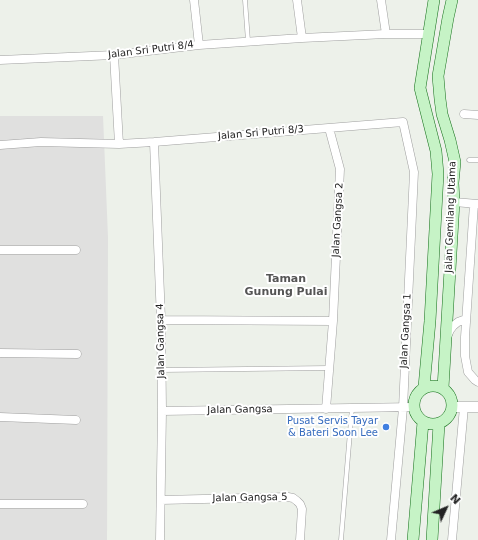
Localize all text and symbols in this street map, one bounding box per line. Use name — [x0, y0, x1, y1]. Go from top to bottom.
street label: Jalan Sri Putri 8/4 — [107, 39, 195, 61]
street label: Jalan Sri Putri 8/3 — [218, 123, 304, 143]
street label: Jalan Gemilang Utama — [443, 161, 459, 273]
street label: Jalan Gangsa 2 — [330, 182, 346, 258]
district label: Taman Gunung Pulai — [245, 272, 327, 298]
street label: Jalan Gangsa 1 — [398, 293, 414, 369]
street label: Jalan Gangsa 4 — [154, 303, 168, 379]
street label: Jalan Gangsa — [207, 403, 273, 417]
place label: Pusat Servis Tayar & Bateri Soon Lee — [287, 415, 378, 438]
marker: Pusat Servis Tayar & Bateri Soon Lee — [381, 422, 391, 432]
north arrow — [426, 488, 466, 528]
street label: Jalan Gangsa 5 — [212, 491, 288, 505]
text: N — [447, 491, 463, 507]

